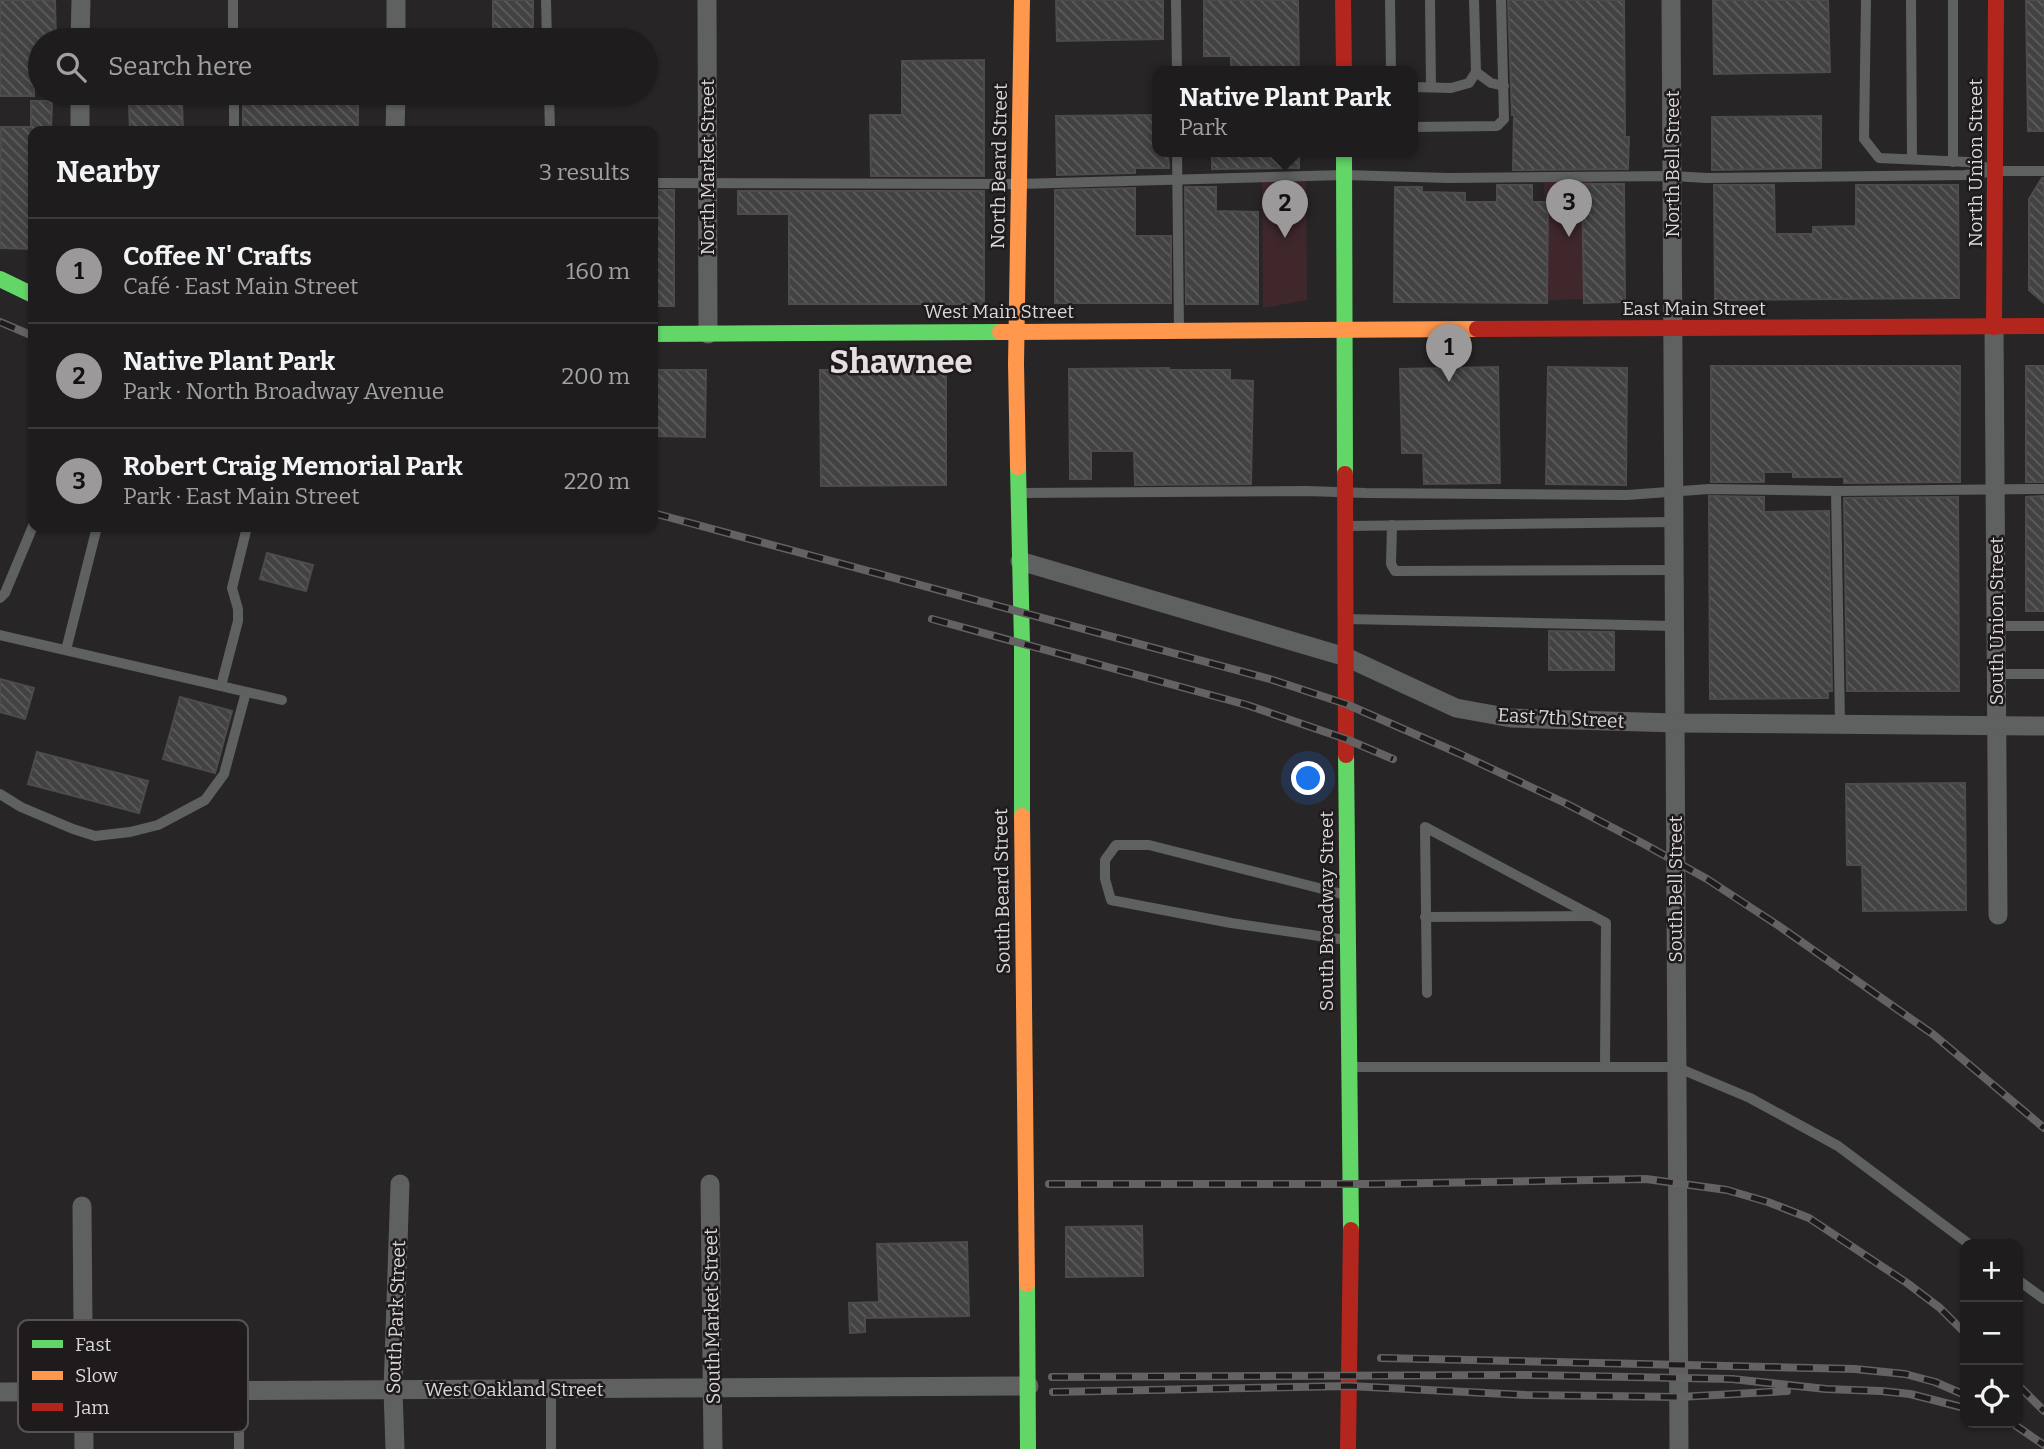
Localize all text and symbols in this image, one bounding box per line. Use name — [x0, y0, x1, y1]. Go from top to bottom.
search box — [28, 28, 658, 105]
icon: search — [52, 48, 90, 86]
text: Search here — [108, 51, 252, 82]
popup — [1152, 66, 1418, 157]
street label: North Market Street — [696, 79, 719, 255]
street label: North Union Street — [1964, 79, 1987, 247]
text: Native Plant Park — [1179, 82, 1391, 113]
street label: North Beard Street — [986, 83, 1012, 249]
street label: North Bell Street — [1661, 90, 1684, 238]
text: Park — [1179, 113, 1227, 141]
text: Nearby — [56, 154, 160, 190]
text: 3 results — [539, 158, 630, 186]
pin: 3 — [1546, 179, 1592, 237]
pin: 2 — [1262, 180, 1308, 238]
text: Coffee N' Crafts — [123, 241, 312, 272]
text: 1 — [74, 257, 84, 285]
text: 160 m — [566, 257, 630, 285]
text: Café · East Main Street — [123, 272, 358, 300]
street label: East Main Street — [1622, 297, 1766, 320]
street label: West Main Street — [924, 300, 1074, 323]
pin: 1 — [1426, 324, 1472, 382]
district label: Shawnee — [829, 342, 973, 382]
text: Native Plant Park — [123, 346, 335, 377]
text: 2 — [73, 362, 85, 390]
text: 200 m — [561, 362, 630, 390]
text: Park · North Broadway Avenue — [123, 377, 444, 405]
text: Robert Craig Memorial Park — [123, 451, 463, 482]
text: 3 — [72, 467, 86, 495]
text: 220 m — [564, 467, 630, 495]
text: Park · East Main Street — [123, 482, 360, 510]
street label: South Union Street — [1985, 537, 2008, 705]
street label: East 7th Street — [1497, 703, 1625, 733]
your location — [1291, 761, 1325, 795]
street label: South Beard Street — [989, 808, 1015, 974]
street label: South Broadway Street — [1315, 811, 1338, 1011]
street label: South Bell Street — [1664, 815, 1687, 962]
street label: South Market Street — [699, 1228, 725, 1404]
map controls — [1960, 1239, 2023, 1428]
button: + — [1960, 1239, 2023, 1302]
street label: South Park Street — [382, 1240, 410, 1394]
button: − — [1960, 1302, 2023, 1365]
legend — [18, 1320, 248, 1432]
text: Fast — [75, 1333, 112, 1356]
text: Slow — [75, 1364, 118, 1387]
button: locate — [1960, 1365, 2023, 1428]
street label: West Oakland Street — [424, 1378, 604, 1401]
text: Jam — [74, 1396, 109, 1419]

